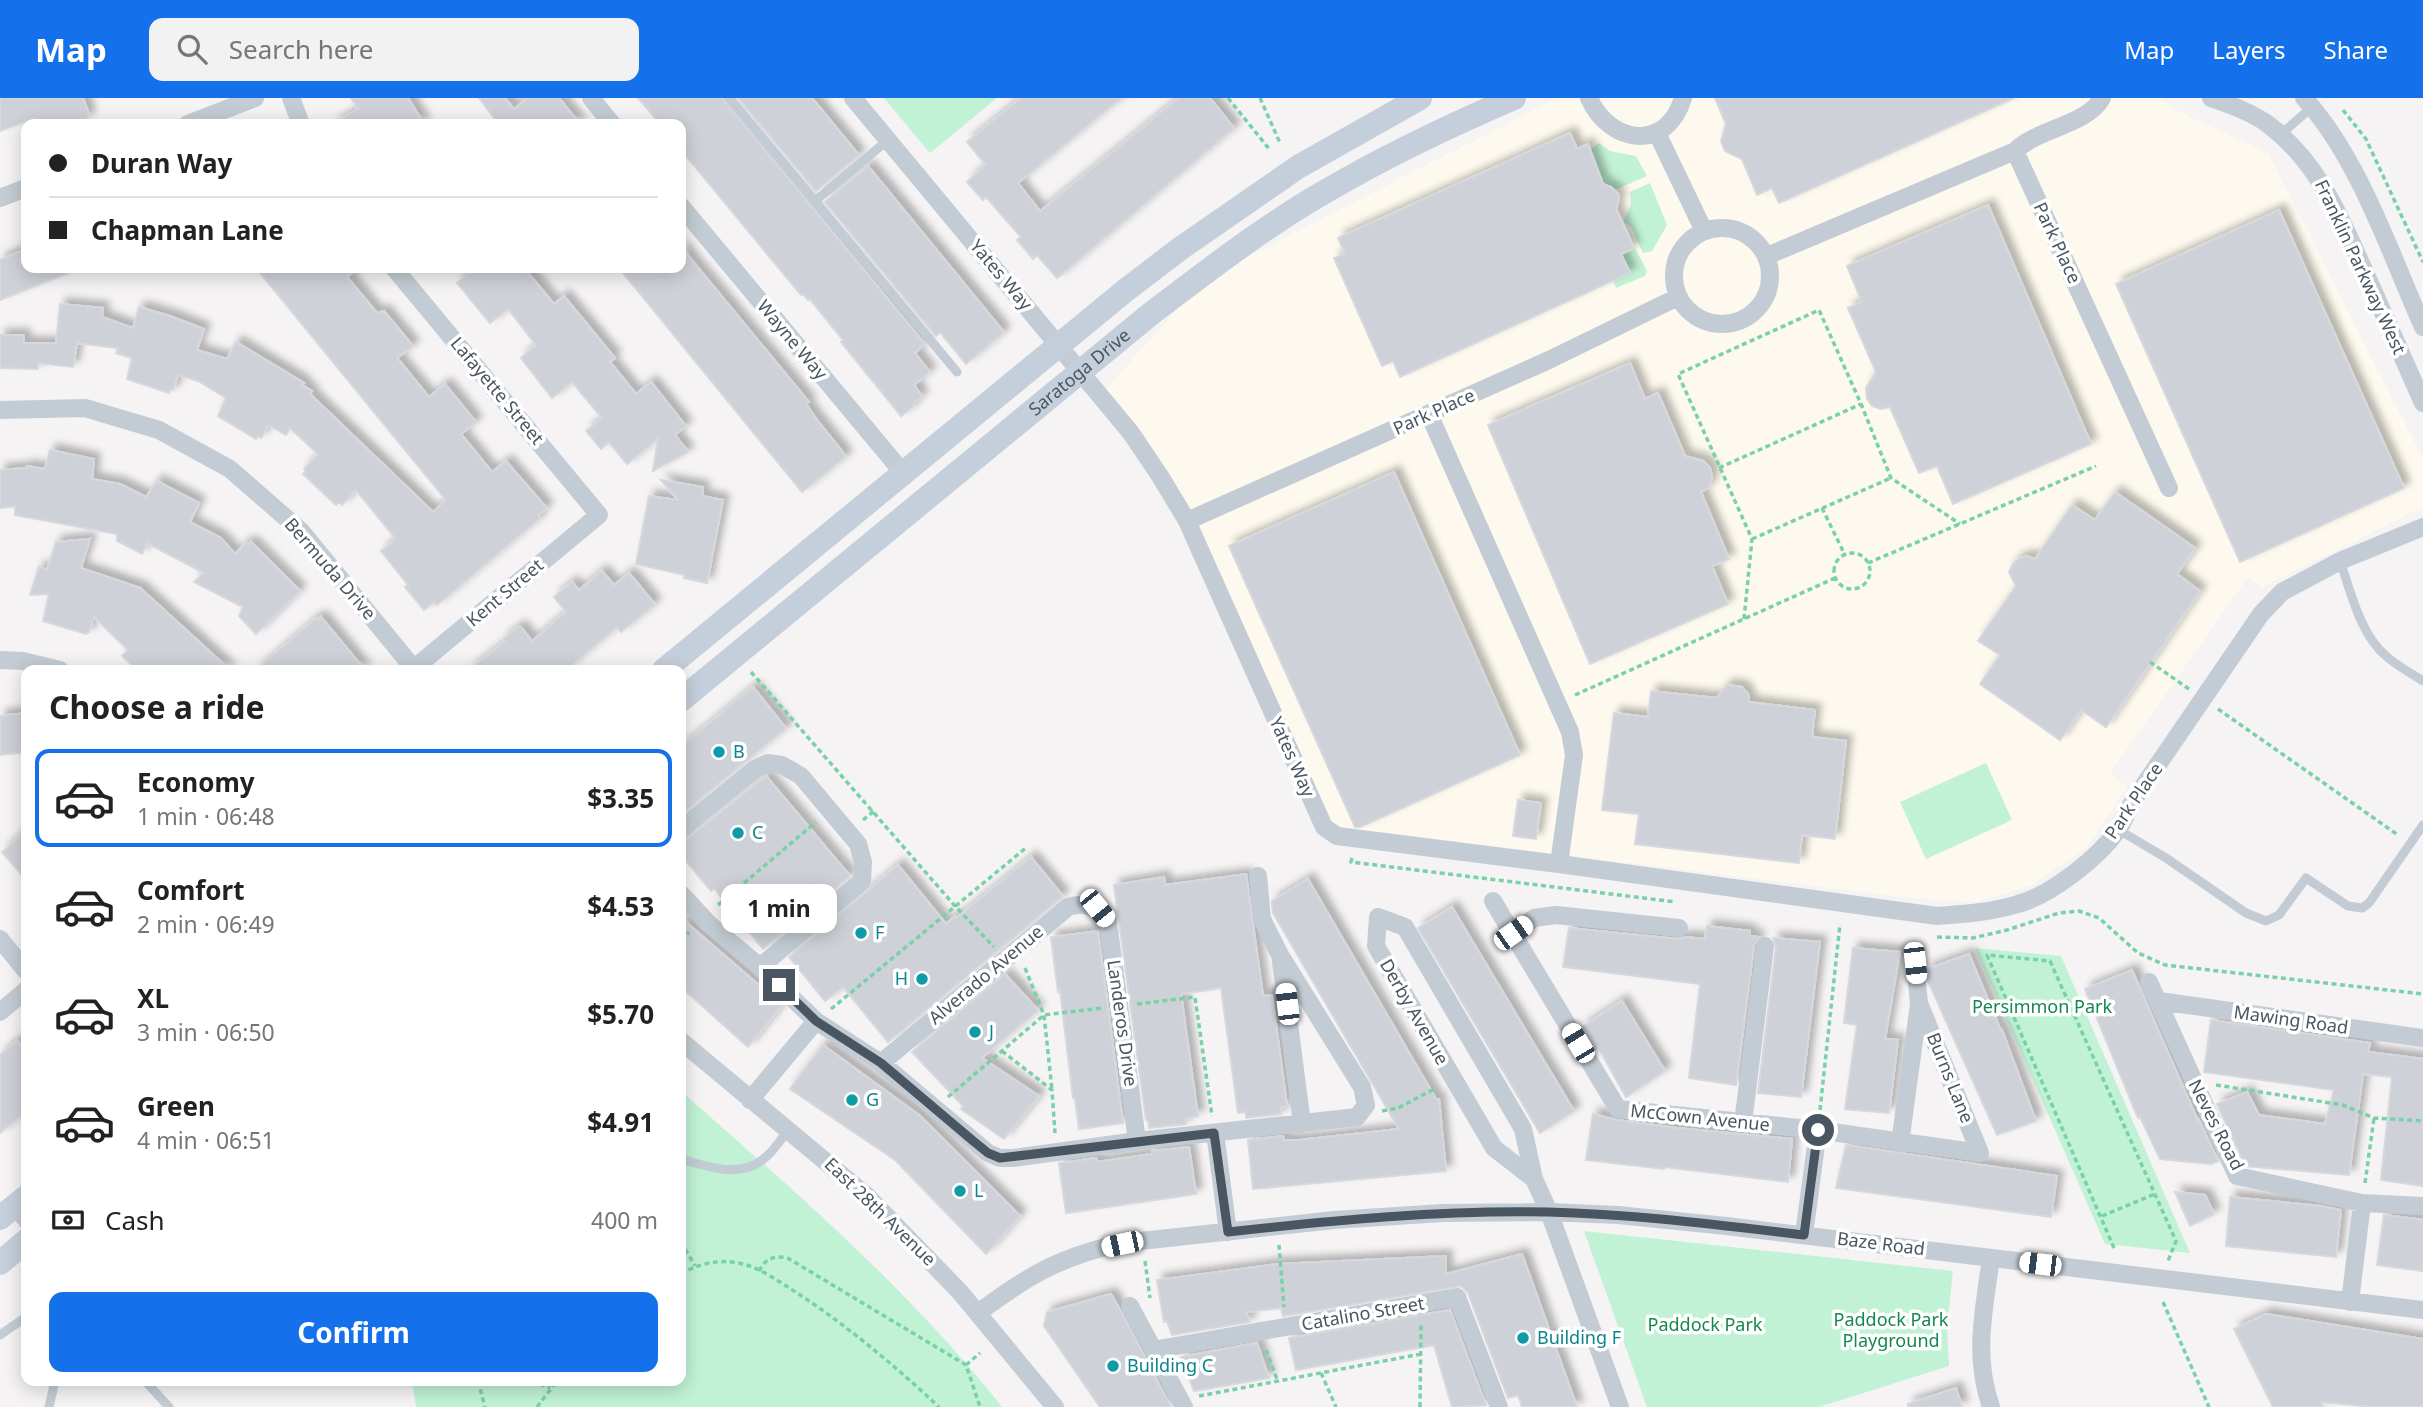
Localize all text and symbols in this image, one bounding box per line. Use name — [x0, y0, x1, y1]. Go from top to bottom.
search box — [149, 18, 639, 81]
text: Map — [35, 27, 107, 72]
icon: search — [173, 30, 211, 68]
text: Search here — [229, 31, 373, 67]
text: Map — [2124, 33, 2174, 66]
text: Layers — [2212, 33, 2286, 66]
text: Share — [2324, 33, 2388, 66]
text: Duran Way — [91, 145, 232, 181]
street label: Franklin Parkway West — [2310, 175, 2412, 358]
street label: Park Place — [2029, 198, 2087, 287]
text: Chapman Lane — [91, 212, 284, 248]
street label: Yates Way — [965, 234, 1039, 315]
street label: Wayne Way — [752, 294, 834, 385]
street label: Saratoga Drive — [1023, 323, 1135, 421]
street label: Lafayette Street — [446, 332, 550, 449]
street label: Park Place — [1389, 382, 1478, 440]
street label: Bermuda Drive — [280, 512, 382, 624]
street label: Kent Street — [461, 553, 548, 632]
text: Choose a ride — [49, 685, 265, 728]
street label: Yates Way — [1265, 713, 1321, 801]
place label: B — [733, 739, 745, 763]
marker: B — [711, 744, 727, 760]
street label: Park Place — [2099, 758, 2167, 843]
text: Economy — [137, 764, 255, 800]
icon: car — [53, 767, 116, 830]
text: $3.35 — [587, 780, 654, 816]
text: 1 min · 06:48 — [137, 800, 275, 832]
place label: C — [752, 820, 763, 844]
marker: C — [730, 825, 746, 841]
text: Comfort — [137, 872, 245, 908]
icon: car — [53, 875, 116, 938]
callout: 1 min — [721, 884, 837, 932]
car — [1076, 885, 1119, 931]
text: $4.53 — [587, 888, 654, 924]
text: 1 min — [747, 892, 811, 924]
text: 2 min · 06:49 — [137, 908, 275, 940]
car — [1490, 912, 1537, 954]
street label: Alverado Avenue — [923, 919, 1048, 1029]
place label: F — [875, 920, 884, 944]
marker: F — [853, 925, 869, 941]
car — [1903, 941, 1928, 985]
street label: Derby Avenue — [1375, 954, 1455, 1069]
street label: Landeros Drive — [1102, 958, 1144, 1088]
place label: H — [895, 966, 908, 990]
route end — [763, 969, 795, 1001]
marker: H — [914, 971, 930, 987]
text: XL — [137, 980, 169, 1016]
car — [1275, 982, 1300, 1026]
icon: car — [53, 983, 116, 1046]
park label: Persimmon Park — [1972, 994, 2112, 1018]
text: $5.70 — [587, 996, 654, 1032]
street label: Mawing Road — [2232, 999, 2350, 1039]
text: 3 min · 06:50 — [137, 1016, 275, 1048]
place label: J — [987, 1019, 994, 1043]
car — [1559, 1020, 1598, 1066]
marker: J — [967, 1024, 983, 1040]
street label: Burns Lane — [1922, 1029, 1980, 1126]
street label: Neves Road — [2184, 1075, 2250, 1174]
place label: G — [866, 1087, 879, 1111]
text: Green — [137, 1088, 215, 1124]
icon: car — [53, 1091, 116, 1154]
marker: G — [844, 1092, 860, 1108]
street label: McCown Avenue — [1629, 1098, 1771, 1136]
text: $4.91 — [587, 1104, 654, 1140]
route start — [1802, 1114, 1834, 1146]
text: 4 min · 06:51 — [137, 1124, 275, 1156]
street label: East 28th Avenue — [820, 1152, 942, 1271]
place label: L — [974, 1178, 983, 1202]
marker: L — [952, 1183, 968, 1199]
icon: cash — [49, 1201, 87, 1239]
text: Cash — [105, 1202, 165, 1238]
text: 400 m — [591, 1204, 658, 1236]
street label: Baze Road — [1836, 1226, 1926, 1260]
car — [1100, 1229, 1145, 1259]
car — [2018, 1251, 2063, 1277]
street label: Catalino Street — [1300, 1290, 1427, 1336]
button: Confirm — [49, 1292, 658, 1372]
park label: Paddock Park Playground — [1834, 1307, 1949, 1352]
park label: Paddock Park — [1648, 1312, 1763, 1336]
place label: Building F — [1537, 1325, 1621, 1349]
marker: Building F — [1515, 1330, 1531, 1346]
place label: Building C — [1127, 1353, 1213, 1377]
marker: Building C — [1105, 1358, 1121, 1374]

